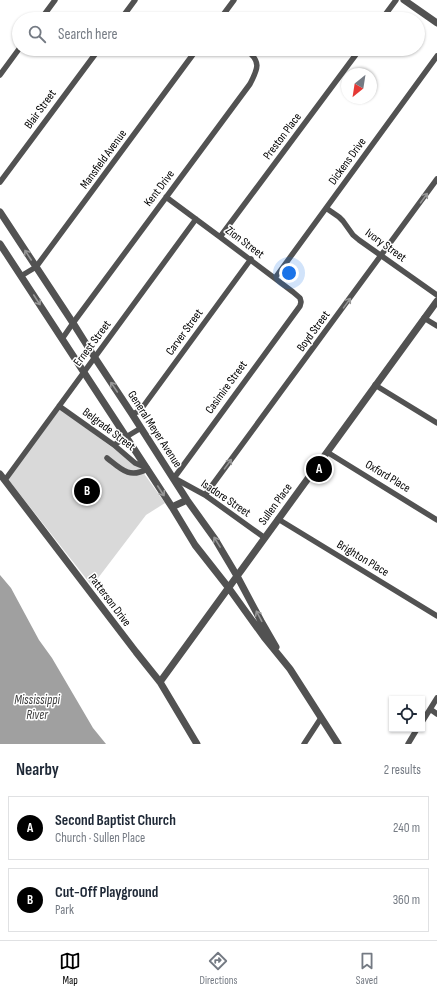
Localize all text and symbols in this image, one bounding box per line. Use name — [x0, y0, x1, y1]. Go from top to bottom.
search box — [12, 12, 425, 56]
icon: search — [26, 23, 48, 45]
text: Search here — [58, 25, 118, 44]
north arrow — [341, 68, 377, 104]
street label: Blair Street — [21, 86, 60, 132]
street label: Preston Place — [260, 110, 305, 163]
street label: Mansfield Avenue — [77, 127, 130, 192]
street label: Dickens Drive — [325, 135, 370, 188]
street label: Kent Drive — [141, 167, 178, 210]
one-way arrow — [420, 192, 428, 203]
street label: Zion Street — [222, 223, 267, 262]
street label: Ivory Street — [362, 225, 410, 266]
one-way arrow — [24, 250, 32, 261]
your location — [279, 263, 299, 283]
one-way arrow — [32, 294, 41, 305]
one-way arrow — [343, 297, 351, 308]
street label: Carver Street — [163, 306, 206, 358]
street label: Boyd Street — [294, 308, 333, 355]
street label: Ernest Street — [70, 317, 115, 369]
street label: Casimire Street — [202, 358, 251, 417]
one-way arrow — [110, 382, 118, 393]
street label: General Meyer Avenue — [124, 388, 185, 471]
street label: Belgrade Street — [79, 405, 138, 454]
pin: A — [306, 454, 332, 484]
street label: Oxford Place — [362, 457, 413, 496]
one-way arrow — [224, 458, 233, 469]
pin: B — [74, 476, 100, 506]
street label: Isadore Street — [198, 476, 254, 521]
street label: Sullen Place — [255, 480, 296, 528]
one-way arrow — [157, 485, 165, 496]
one-way arrow — [212, 536, 220, 548]
street label: Brighton Place — [334, 537, 392, 580]
street label: Patterson Drive — [85, 571, 134, 630]
one-way arrow — [254, 610, 262, 622]
water label: Mississippi River — [14, 692, 60, 723]
map controls — [389, 696, 425, 732]
button: locate — [389, 696, 425, 732]
text: Nearby — [16, 760, 59, 780]
text: 2 results — [384, 762, 421, 778]
text: Second Baptist Church — [55, 811, 176, 830]
text: A — [27, 820, 33, 836]
text: 240 m — [393, 820, 420, 836]
text: Church · Sullen Place — [55, 830, 145, 846]
text: Cut-Off Playground — [55, 883, 158, 902]
text: B — [27, 892, 33, 908]
text: 360 m — [393, 892, 420, 908]
text: Park — [55, 902, 74, 918]
tab: Map — [59, 950, 81, 987]
tab: Directions — [200, 950, 237, 987]
tab: Saved — [356, 950, 378, 987]

